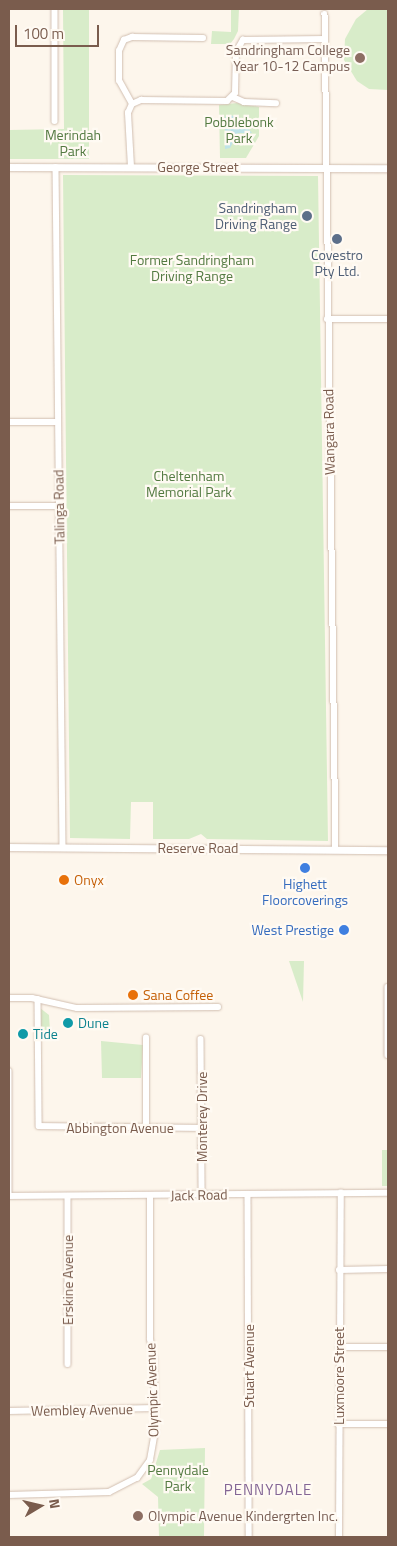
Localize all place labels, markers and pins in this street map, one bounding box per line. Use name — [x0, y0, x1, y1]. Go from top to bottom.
place label: Sandringham College Year 10-12 Campus — [226, 42, 350, 74]
marker: Sandringham College Year 10-12 Campus — [354, 52, 366, 64]
place label: Sandringham Driving Range — [215, 200, 297, 232]
marker: Sandringham Driving Range — [301, 210, 313, 222]
marker: Covestro Pty Ltd. — [331, 233, 343, 245]
place label: Covestro Pty Ltd. — [311, 247, 363, 280]
marker: Highett Floorcoverings — [299, 862, 311, 874]
place label: Onyx — [74, 872, 104, 888]
marker: Onyx — [58, 874, 70, 886]
place label: Highett Floorcoverings — [262, 876, 348, 909]
place label: West Prestige — [251, 922, 334, 938]
marker: West Prestige — [338, 924, 350, 936]
place label: Sana Coffee — [143, 987, 213, 1003]
marker: Sana Coffee — [127, 989, 139, 1001]
place label: Dune — [78, 1015, 109, 1031]
marker: Dune — [62, 1017, 74, 1029]
place label: Tide — [33, 1026, 58, 1042]
marker: Tide — [17, 1028, 29, 1040]
place label: Olympic Avenue Kindergrten Inc. — [148, 1508, 338, 1524]
marker: Olympic Avenue Kindergrten Inc. — [132, 1510, 144, 1522]

